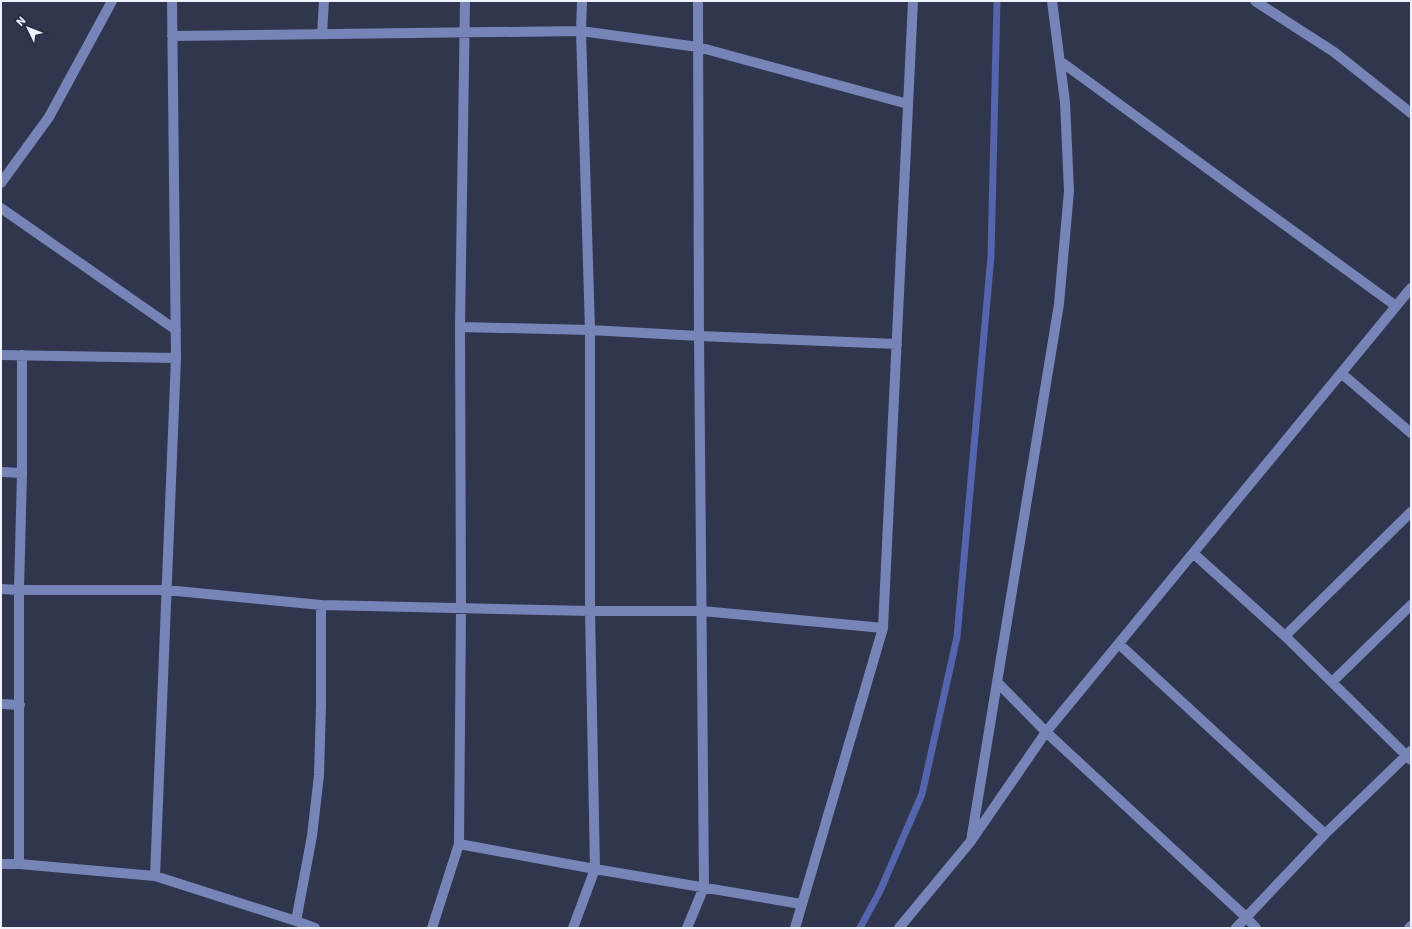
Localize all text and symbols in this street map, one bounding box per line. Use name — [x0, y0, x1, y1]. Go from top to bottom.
north arrow — [8, 8, 48, 48]
text: N — [13, 13, 29, 29]

